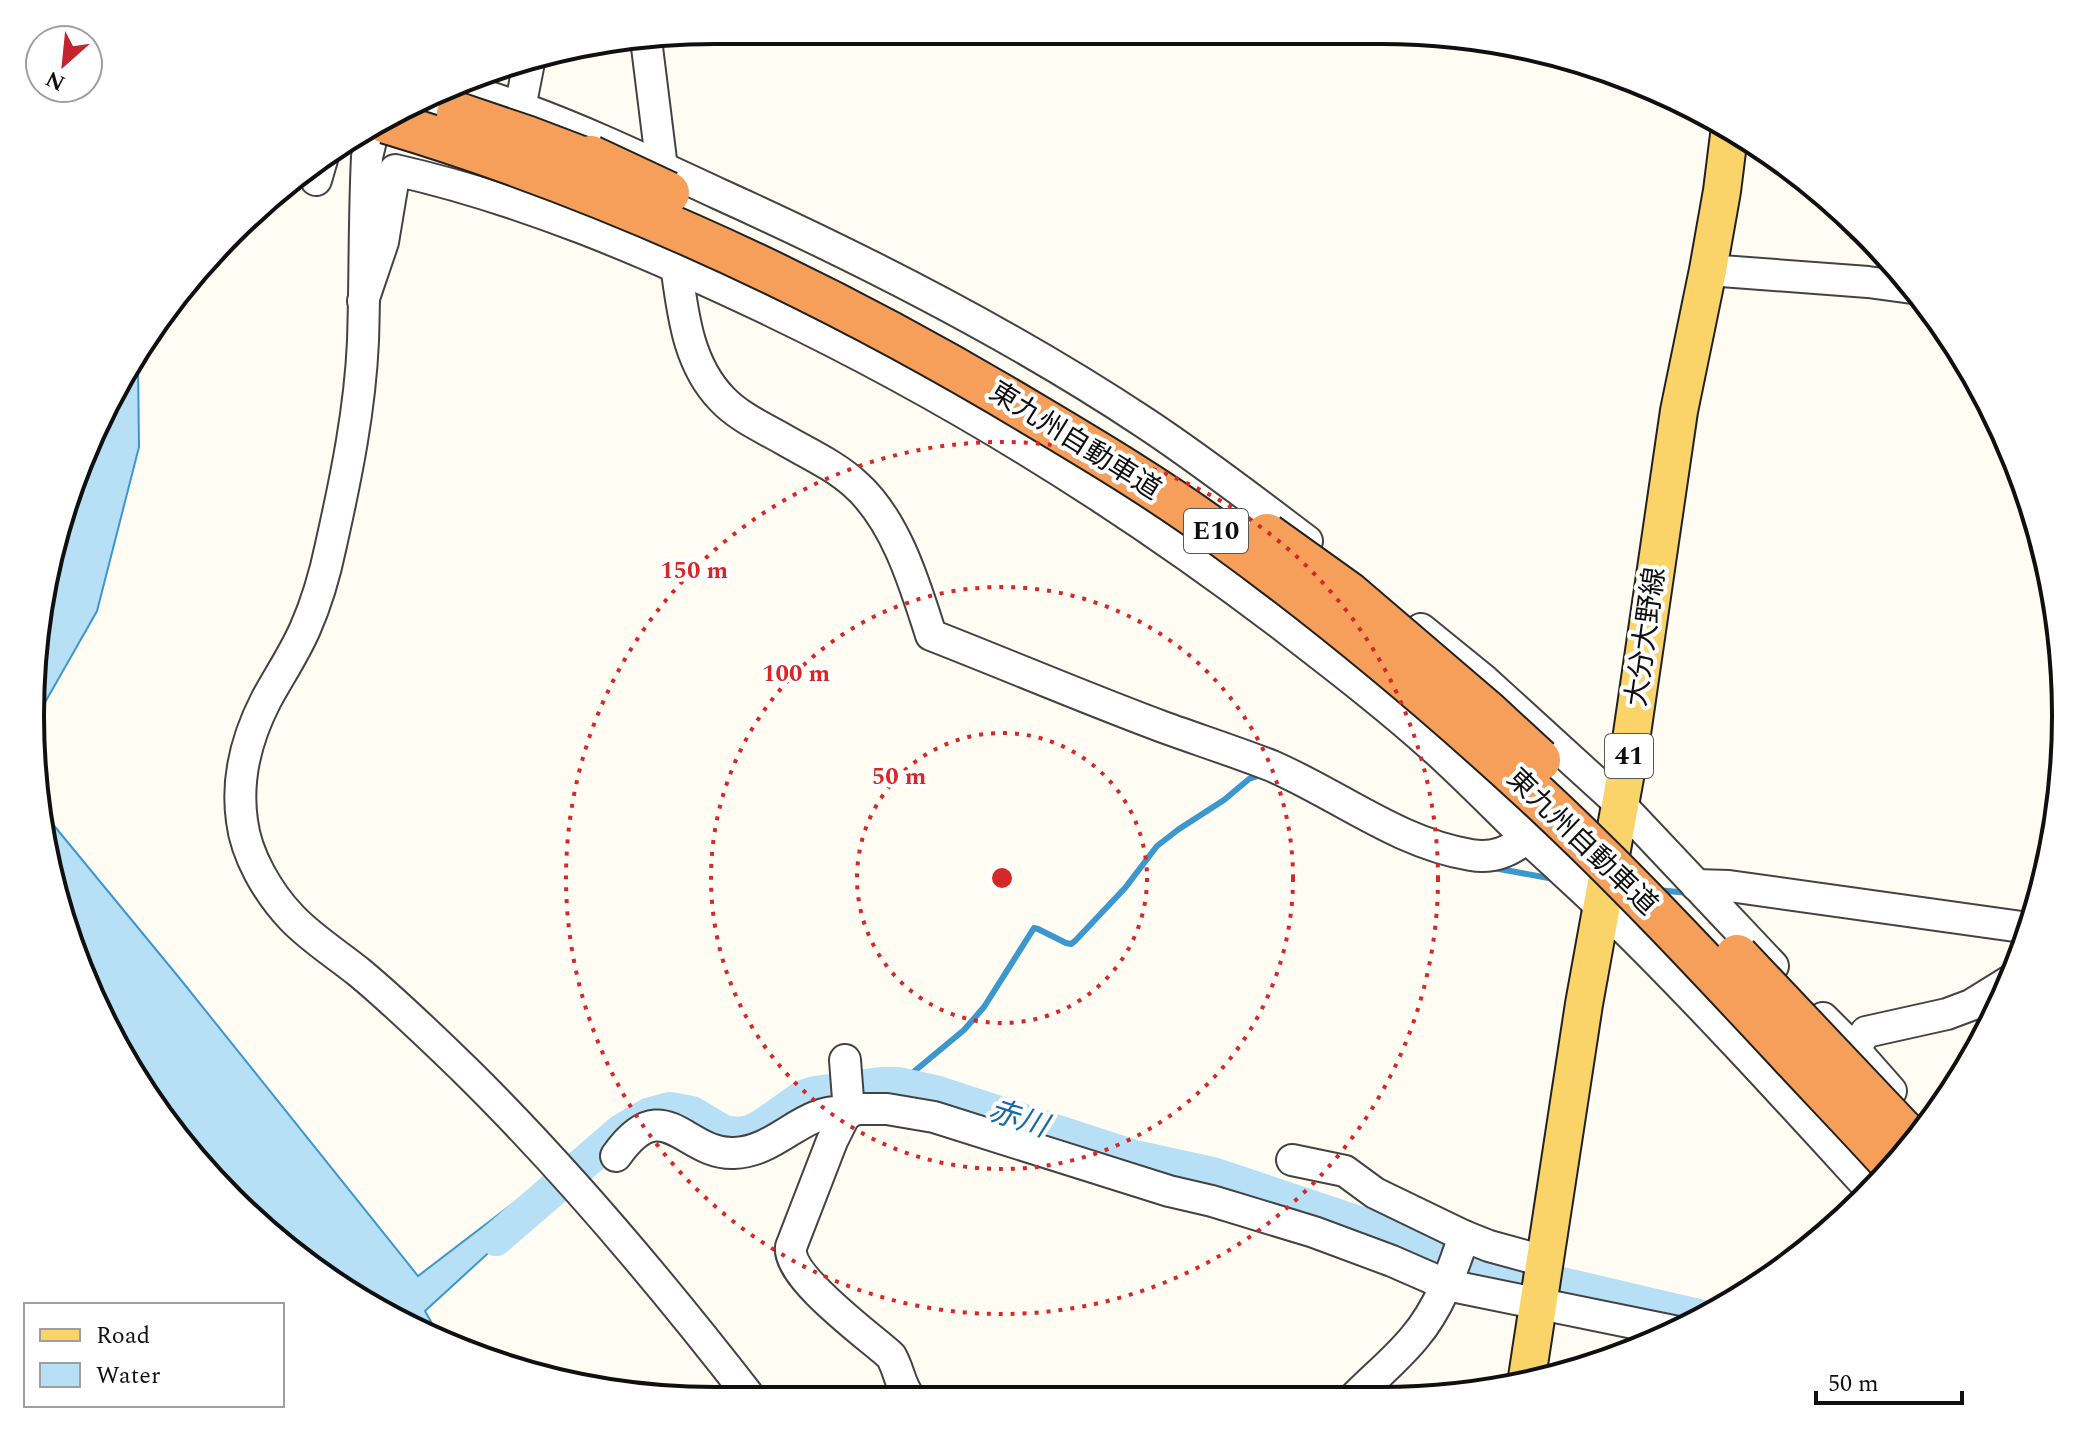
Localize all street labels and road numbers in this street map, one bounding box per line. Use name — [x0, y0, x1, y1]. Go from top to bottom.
street label: 東九州自動車道 — [980, 371, 1170, 511]
road number: E10 — [1184, 509, 1248, 553]
street label: 大分大野線 — [1615, 565, 1677, 709]
road number: 41 — [1605, 734, 1653, 778]
street label: 東九州自動車道 — [1497, 758, 1667, 926]

